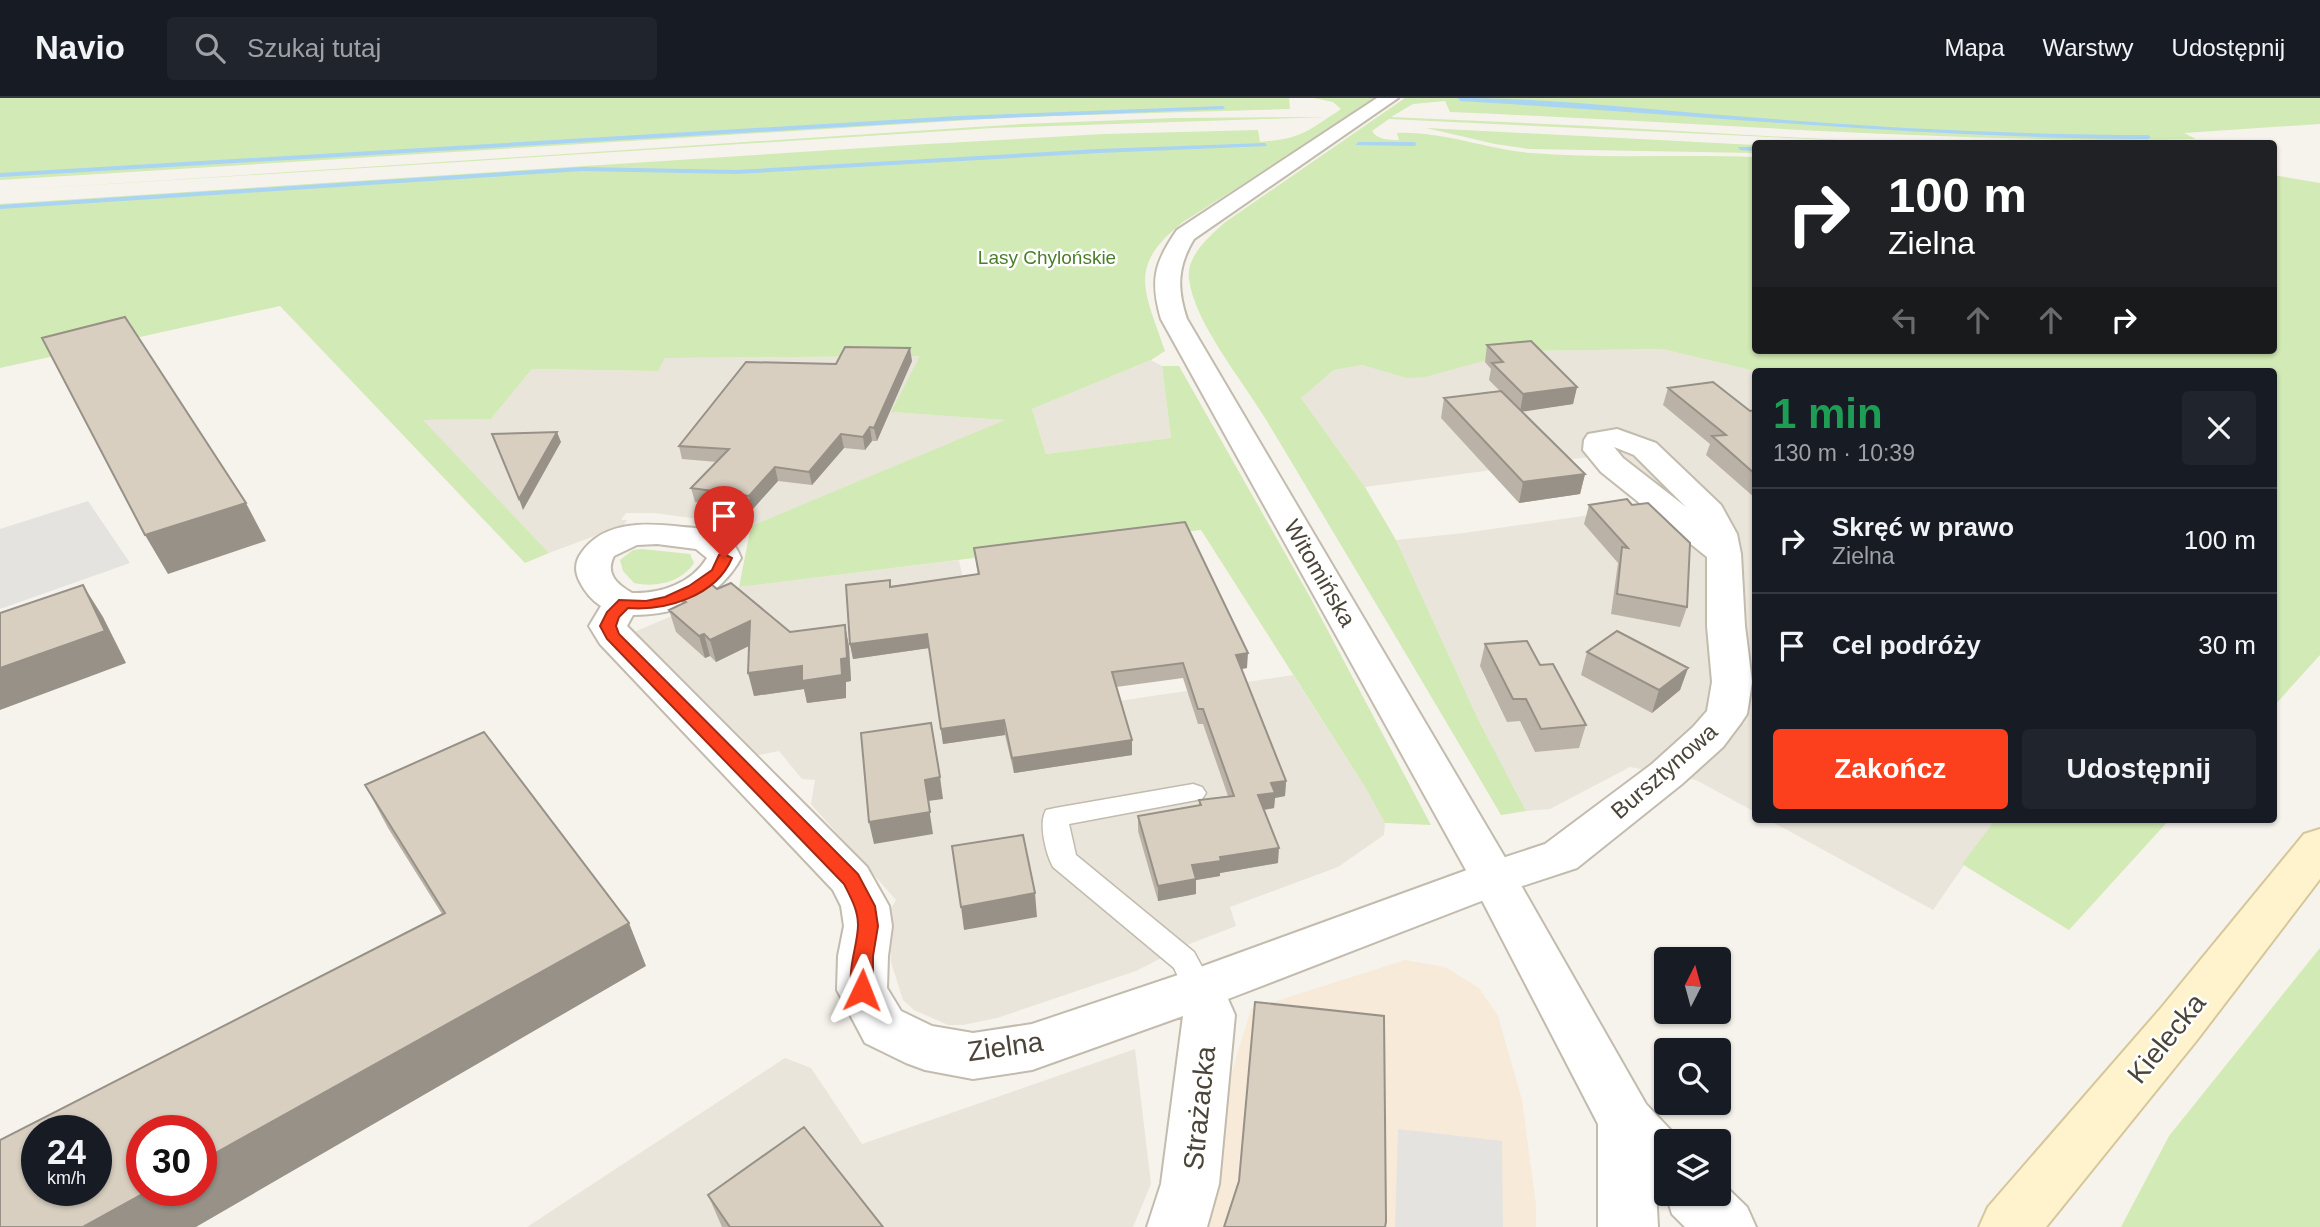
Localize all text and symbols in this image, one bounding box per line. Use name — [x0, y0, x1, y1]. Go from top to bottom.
search box — [167, 17, 657, 80]
text: Navio — [35, 29, 125, 66]
icon: search — [191, 29, 229, 67]
text: Szukaj tutaj — [247, 33, 381, 63]
text: Mapa — [1944, 34, 2004, 61]
text: Warstwy — [2042, 34, 2134, 61]
text: Udostępnij — [2172, 34, 2285, 61]
icon: right — [1773, 168, 1864, 259]
text: 100 m — [1888, 168, 2027, 222]
text: Zielna — [1888, 225, 1975, 261]
park label: Lasy Chylońskie — [978, 247, 1116, 268]
icon: left — [1886, 301, 1924, 339]
icon: ahead — [1959, 301, 1997, 339]
icon: ahead — [2032, 301, 2070, 339]
icon: right — [2105, 301, 2143, 339]
text: 1 min — [1773, 390, 1883, 437]
button: close — [2182, 391, 2256, 465]
text: 130 m · 10:39 — [1773, 440, 1915, 466]
pin — [694, 486, 754, 558]
icon: arrive — [705, 497, 743, 535]
text: Skręć w prawo — [1832, 512, 2014, 542]
street label: Witomińska — [1279, 515, 1361, 631]
icon: right — [1773, 522, 1811, 560]
text: 100 m — [2184, 525, 2256, 555]
text: Zielna — [1832, 543, 1895, 569]
icon: arrive — [1773, 627, 1811, 665]
text: Cel podróży — [1832, 630, 1981, 660]
text: 30 m — [2198, 630, 2256, 660]
street label: Bursztynowa — [1606, 718, 1722, 824]
button: Zakończ — [1773, 729, 2008, 809]
button: Udostępnij — [2022, 729, 2256, 809]
north arrow — [1654, 947, 1731, 1024]
map controls — [1654, 947, 1731, 1206]
position arrow — [825, 953, 899, 1027]
street label: Kielecka — [2121, 987, 2212, 1089]
street label: Zielna — [965, 1026, 1045, 1067]
button: search — [1654, 1038, 1731, 1115]
street label: Strażacka — [1178, 1044, 1221, 1172]
speed limit sign: 30 — [126, 1115, 217, 1206]
button: layers — [1654, 1129, 1731, 1206]
text: 24 — [47, 1132, 86, 1171]
text: km/h — [47, 1168, 86, 1188]

